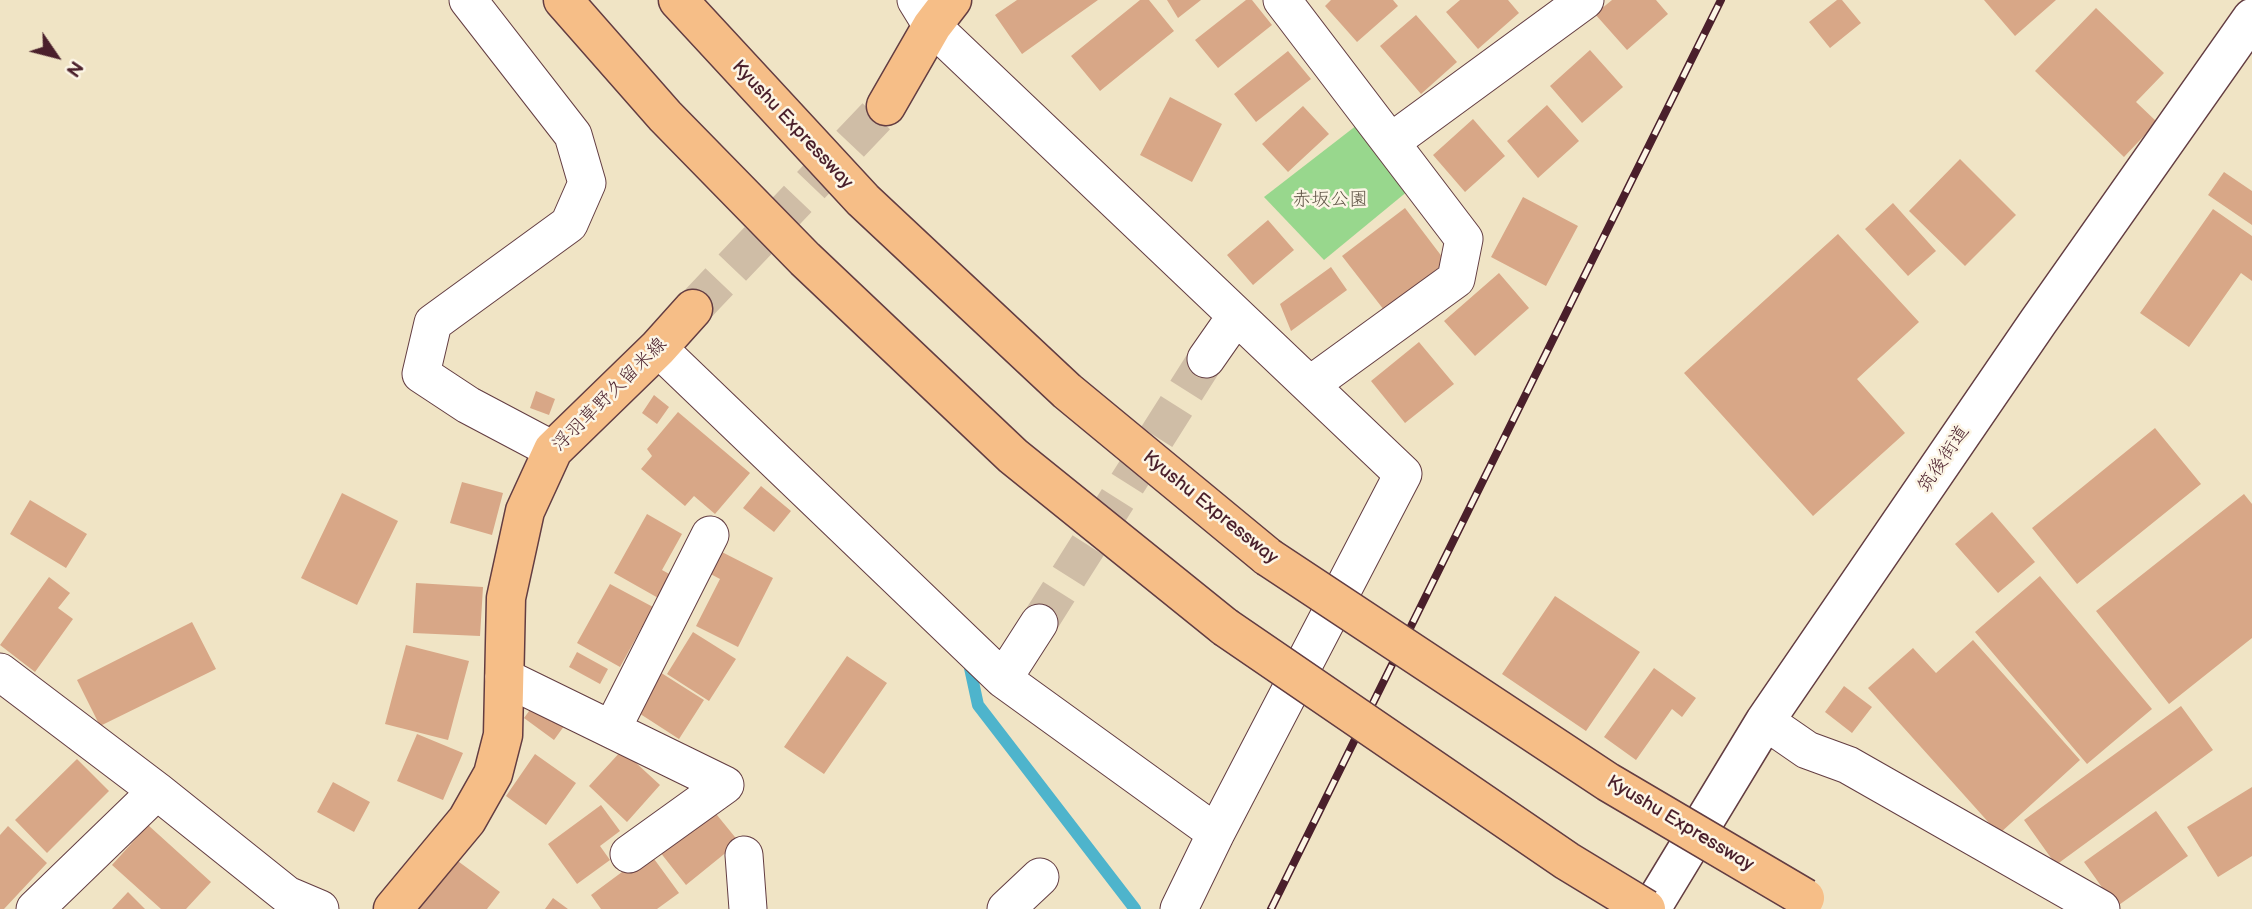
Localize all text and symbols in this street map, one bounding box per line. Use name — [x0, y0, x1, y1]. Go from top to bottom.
north arrow — [21, 21, 91, 91]
text: N — [60, 56, 87, 81]
street label: Kyushu Expressway — [727, 56, 857, 194]
park label: 赤坂公園 — [1292, 189, 1368, 211]
street label: 浮羽草野久留米線 — [548, 333, 672, 457]
street label: 筑後街道 — [1913, 421, 1975, 497]
street label: Kyushu Expressway — [1138, 446, 1282, 570]
street label: Kyushu Expressway — [1602, 771, 1758, 877]

